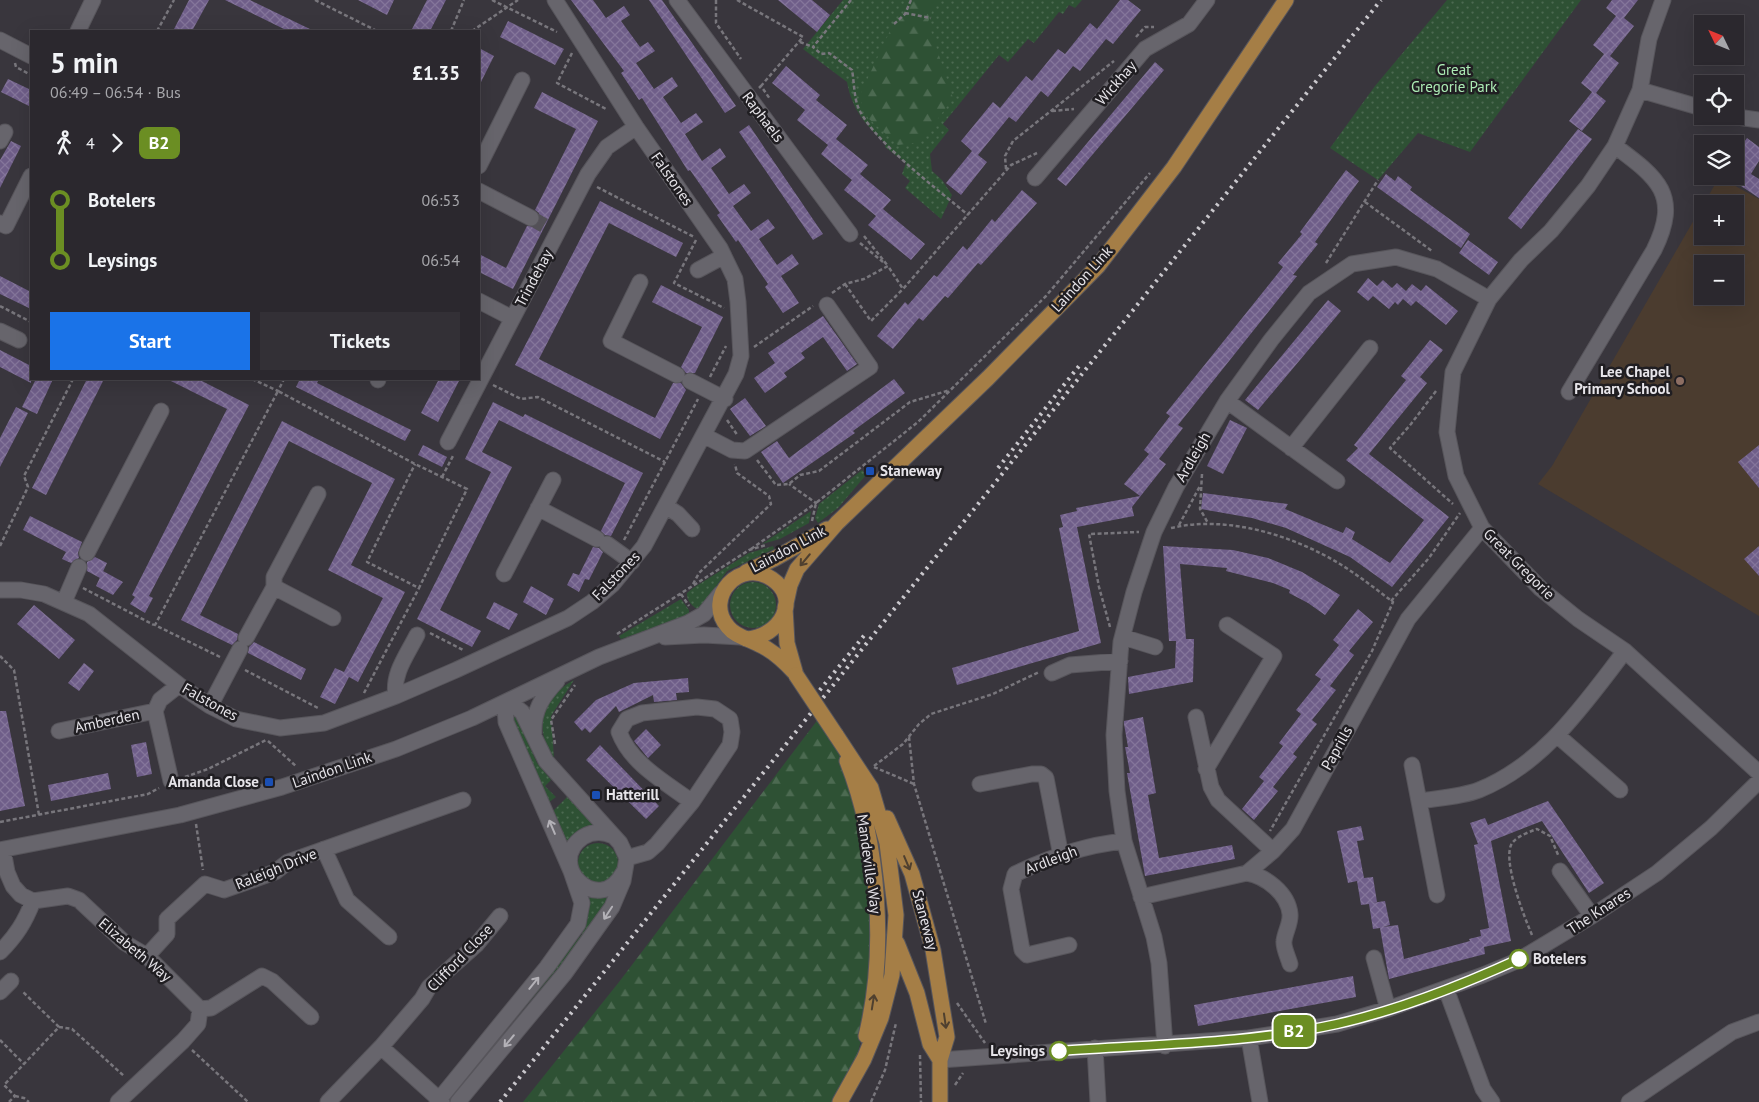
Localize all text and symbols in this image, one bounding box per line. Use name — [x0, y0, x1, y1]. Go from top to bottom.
north arrow — [1694, 15, 1744, 65]
map controls — [1694, 15, 1744, 305]
text: 5 min — [50, 44, 118, 81]
street label: Wickhay — [1091, 56, 1140, 109]
park label: Great Gregorie Park — [1411, 60, 1498, 96]
text: £1.35 — [412, 61, 460, 85]
button: locate — [1694, 75, 1744, 125]
text: 06:49 – 06:54 · Bus — [50, 82, 181, 102]
street label: Raphaels — [738, 88, 789, 146]
icon: walk — [50, 129, 78, 157]
icon: forward — [103, 129, 131, 157]
text: B2 — [149, 131, 170, 154]
text: 4 — [86, 133, 95, 153]
button: layers — [1694, 135, 1744, 185]
street label: Falstones — [647, 148, 698, 209]
text: Botelers — [88, 188, 156, 212]
text: 06:53 — [422, 190, 460, 210]
button: + — [1694, 195, 1744, 245]
street label: Laindon Link — [1047, 241, 1117, 316]
street label: Trindehay — [511, 246, 557, 310]
text: Leysings — [88, 248, 157, 272]
text: 06:54 — [422, 250, 460, 270]
button: − — [1694, 255, 1744, 305]
button: Start — [50, 312, 250, 370]
button: Tickets — [260, 312, 460, 370]
place label: Lee Chapel Primary School — [1574, 362, 1671, 398]
marker: Lee Chapel Primary School — [1674, 375, 1686, 387]
street label: Ardleigh — [1171, 429, 1214, 485]
place label: Staneway — [880, 461, 943, 480]
marker: Staneway — [864, 465, 876, 477]
street label: Laindon Link — [747, 520, 829, 576]
street label: Great Gregorie — [1480, 524, 1559, 603]
street label: Falstones — [588, 547, 644, 604]
one-way arrow — [800, 553, 811, 566]
street label: Falstones — [179, 678, 242, 725]
street label: Amberden — [73, 704, 141, 737]
street label: Paprills — [1317, 722, 1356, 773]
street label: Laindon Link — [290, 747, 375, 792]
place label: Amanda Close — [168, 772, 259, 791]
marker: Amanda Close — [263, 776, 275, 788]
place label: Hatterill — [606, 785, 660, 804]
marker: Hatterill — [590, 789, 602, 801]
street label: Mandeville Way — [853, 813, 886, 915]
one-way arrow — [546, 820, 556, 835]
street label: Ardleigh — [1022, 841, 1080, 878]
street label: Raleigh Drive — [232, 844, 319, 893]
one-way arrow — [903, 855, 913, 870]
street label: The Knares — [1564, 883, 1634, 938]
street label: Staneway — [908, 888, 943, 952]
one-way arrow — [603, 906, 613, 920]
street label: Elizabeth Way — [95, 914, 176, 986]
street label: Clifford Close — [423, 920, 497, 995]
marker: Botelers — [1509, 949, 1529, 969]
place label: Botelers — [1533, 949, 1586, 968]
one-way arrow — [529, 977, 540, 990]
one-way arrow — [868, 994, 878, 1010]
one-way arrow — [940, 1012, 950, 1028]
line badge: B2 — [1272, 1015, 1316, 1047]
text: B2 — [1284, 1019, 1304, 1042]
one-way arrow — [503, 1035, 514, 1048]
place label: Leysings — [990, 1041, 1045, 1060]
marker: Leysings — [1049, 1041, 1069, 1061]

